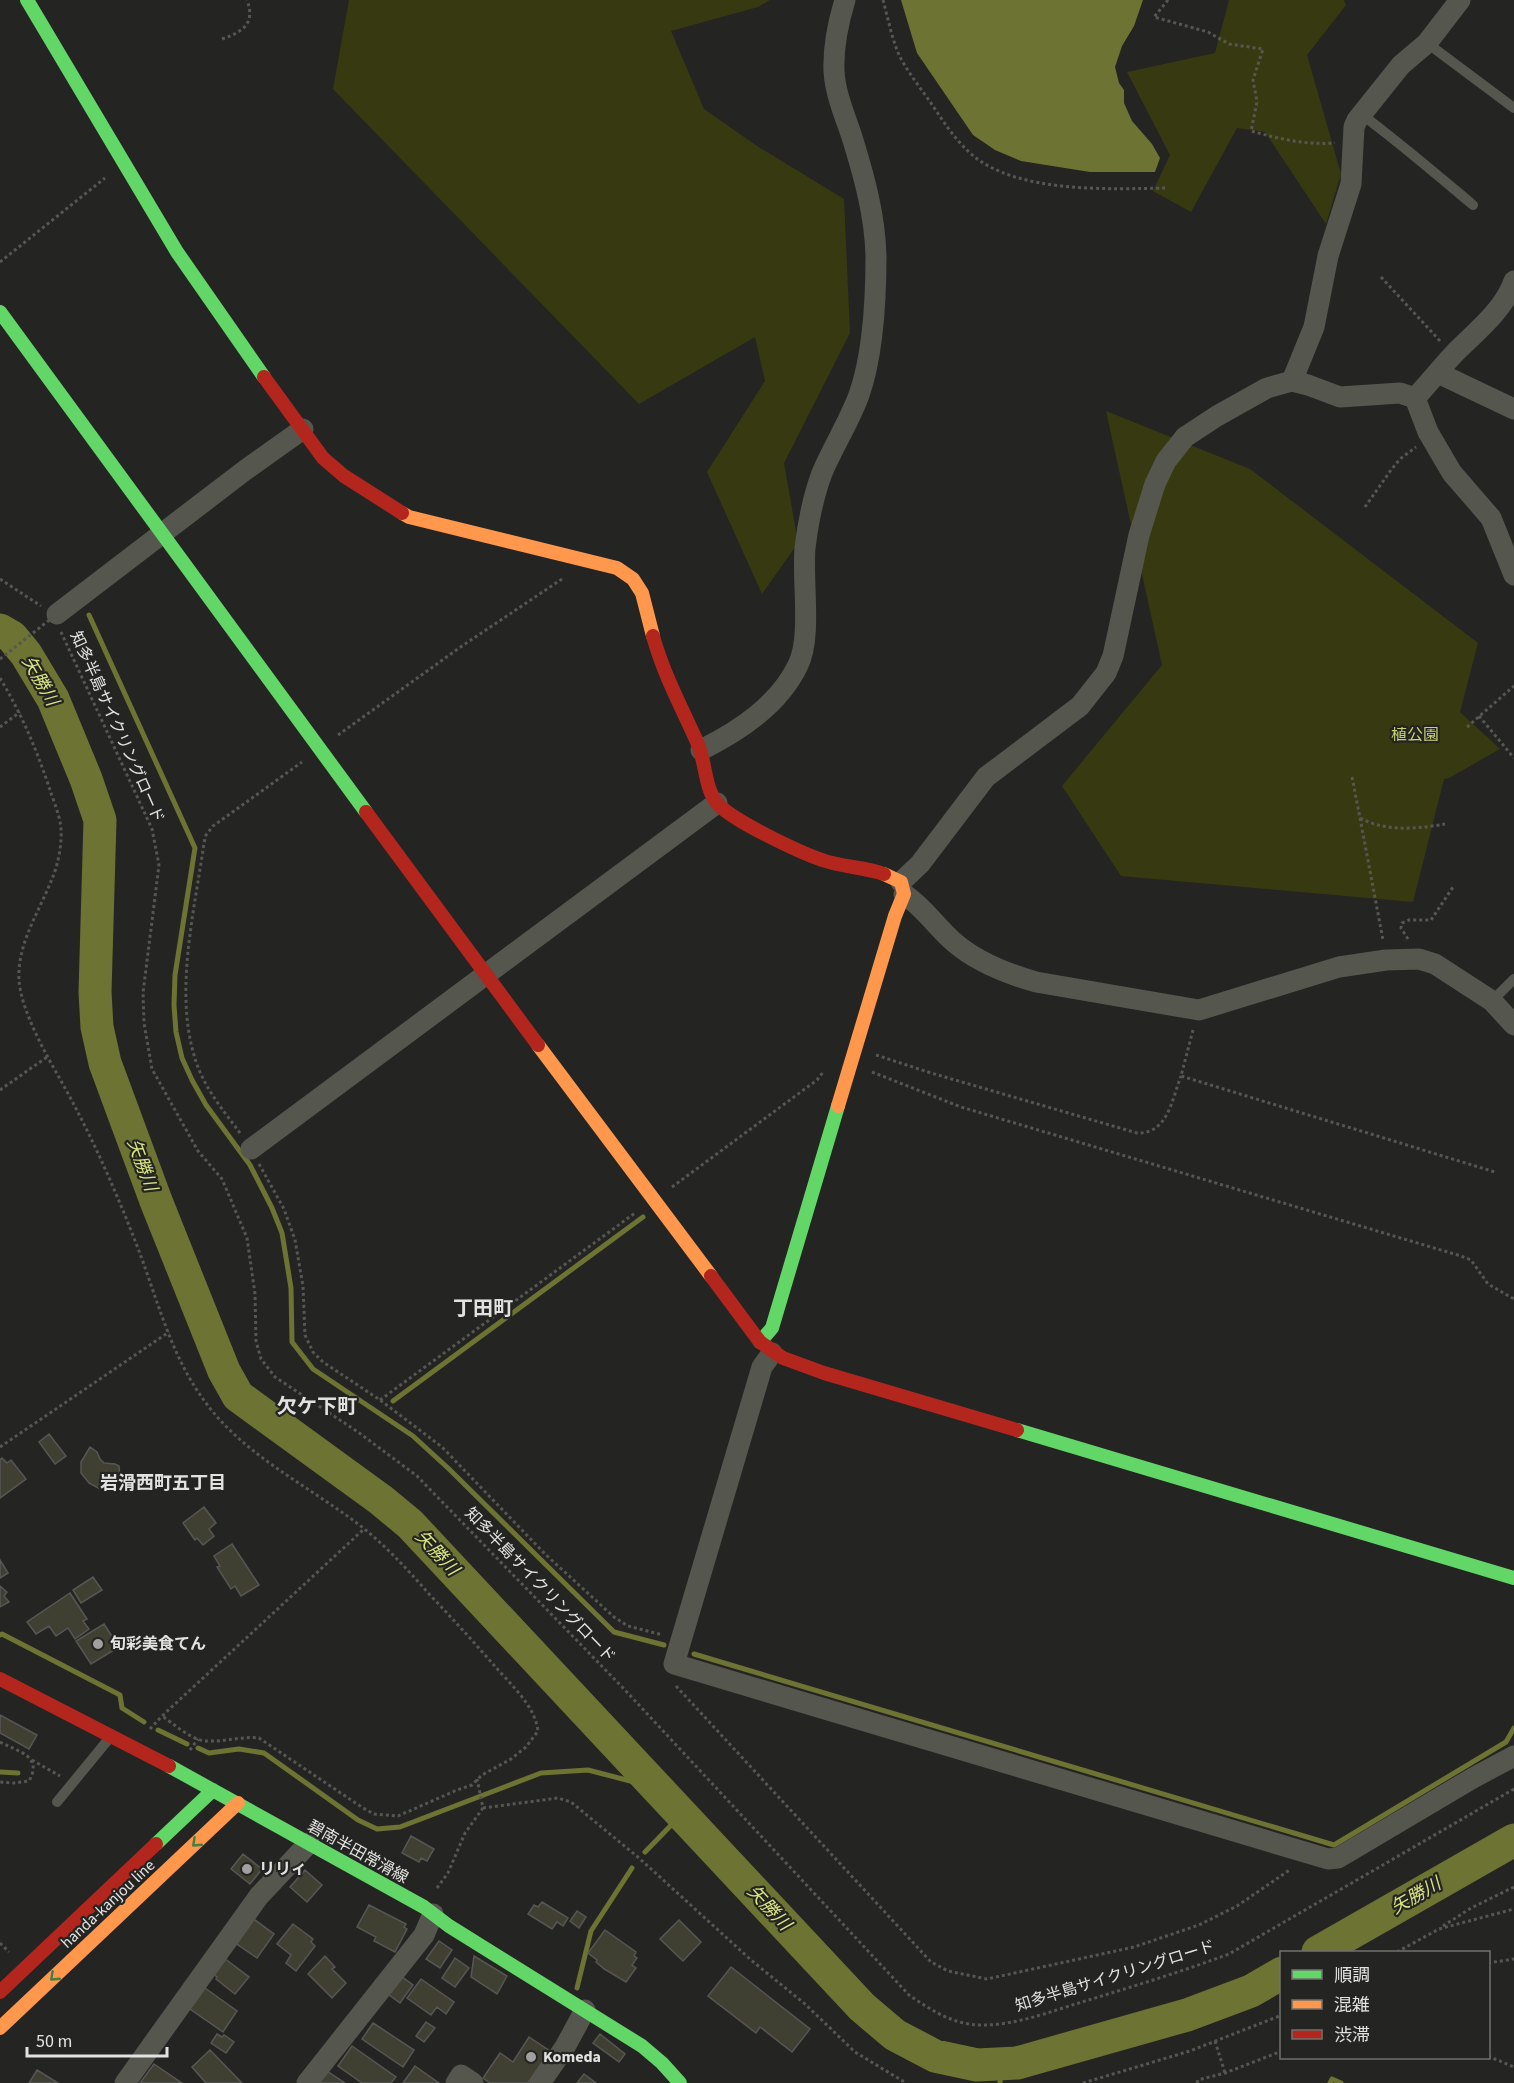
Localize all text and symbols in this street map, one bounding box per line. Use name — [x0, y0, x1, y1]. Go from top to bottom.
street label: 知多半島サイクリングロード — [65, 628, 169, 826]
water label: 矢勝川 — [16, 651, 65, 712]
park label: 植公園 — [1391, 724, 1439, 746]
water label: 矢勝川 — [121, 1135, 164, 1197]
district label: 丁田町 — [453, 1295, 513, 1323]
district label: 欠ケ下町 — [277, 1393, 357, 1421]
district label: 岩滑西町五丁目 — [100, 1471, 226, 1496]
street label: 知多半島サイクリングロード — [460, 1503, 620, 1667]
water label: 矢勝川 — [409, 1525, 466, 1583]
place label: 旬彩美食てん — [110, 1633, 206, 1655]
marker: 旬彩美食てん — [91, 1637, 105, 1651]
street label: 碧南半田常滑線 — [304, 1815, 412, 1889]
one-way arrow — [192, 1836, 202, 1847]
street label: handa-kanjou line — [56, 1855, 160, 1953]
place label: リリィ — [259, 1858, 307, 1880]
marker: リリィ — [240, 1862, 254, 1876]
water label: 矢勝川 — [1386, 1871, 1447, 1920]
water label: 矢勝川 — [741, 1880, 798, 1938]
street label: 知多半島サイクリングロード — [1012, 1935, 1218, 2017]
legend — [1280, 1951, 1490, 2059]
text: 順調 — [1334, 1963, 1370, 1988]
one-way arrow — [50, 1970, 61, 1981]
text: 混雑 — [1334, 1993, 1370, 2018]
scale bar — [27, 2020, 166, 2058]
text: 渋滞 — [1334, 2023, 1370, 2048]
text: 50 m — [36, 2029, 72, 2054]
place label: Komeda — [543, 2046, 601, 2068]
marker: Komeda — [524, 2050, 538, 2064]

